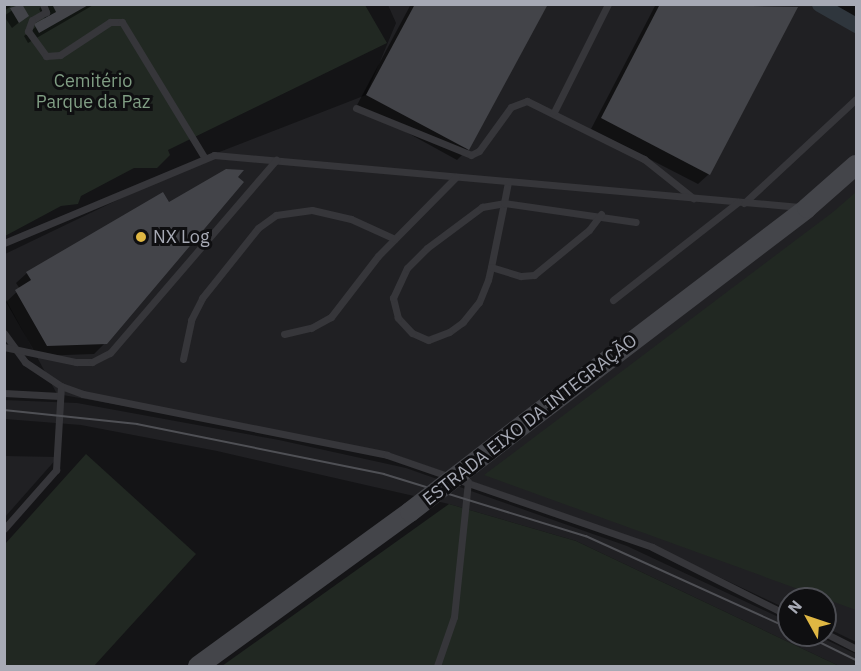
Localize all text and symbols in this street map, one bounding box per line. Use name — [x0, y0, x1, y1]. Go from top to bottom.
park label: Cemitério Parque da Paz — [36, 71, 150, 113]
place label: NX Log — [153, 226, 209, 248]
marker: NX Log — [134, 230, 148, 244]
street label: ESTRADA EIXO DA INTEGRAÇÃO — [419, 330, 641, 510]
north arrow — [777, 587, 837, 647]
text: N — [783, 596, 806, 618]

